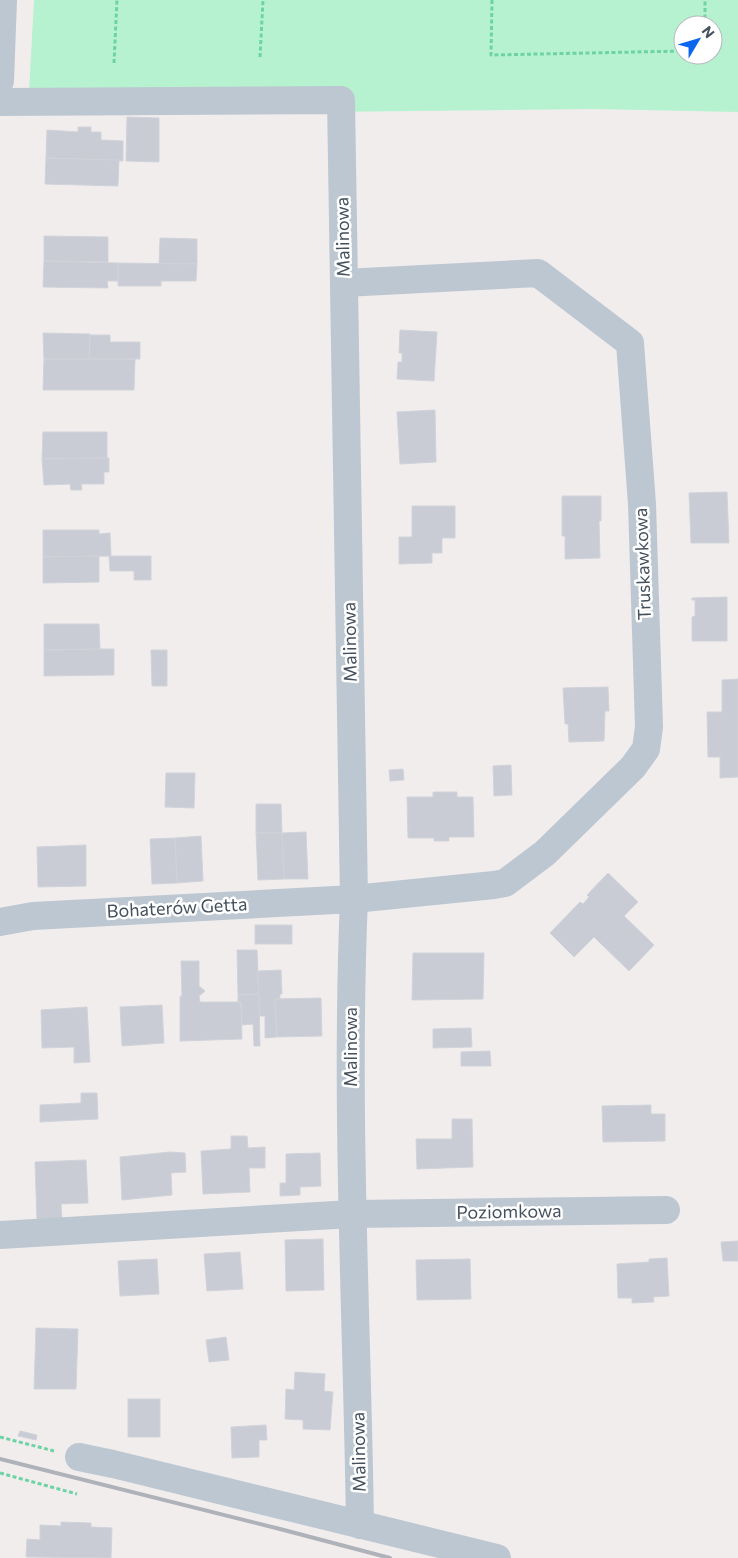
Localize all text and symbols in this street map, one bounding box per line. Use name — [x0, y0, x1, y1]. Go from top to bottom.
north arrow — [673, 15, 723, 65]
text: N — [699, 22, 719, 41]
street label: Malinowa — [330, 197, 354, 277]
street label: Truskawkowa — [629, 508, 655, 621]
street label: Malinowa — [337, 602, 361, 682]
street label: Bohaterów Getta — [106, 892, 248, 922]
street label: Malinowa — [339, 1007, 361, 1087]
street label: Poziomkowa — [456, 1199, 562, 1223]
street label: Malinowa — [346, 1412, 370, 1492]

